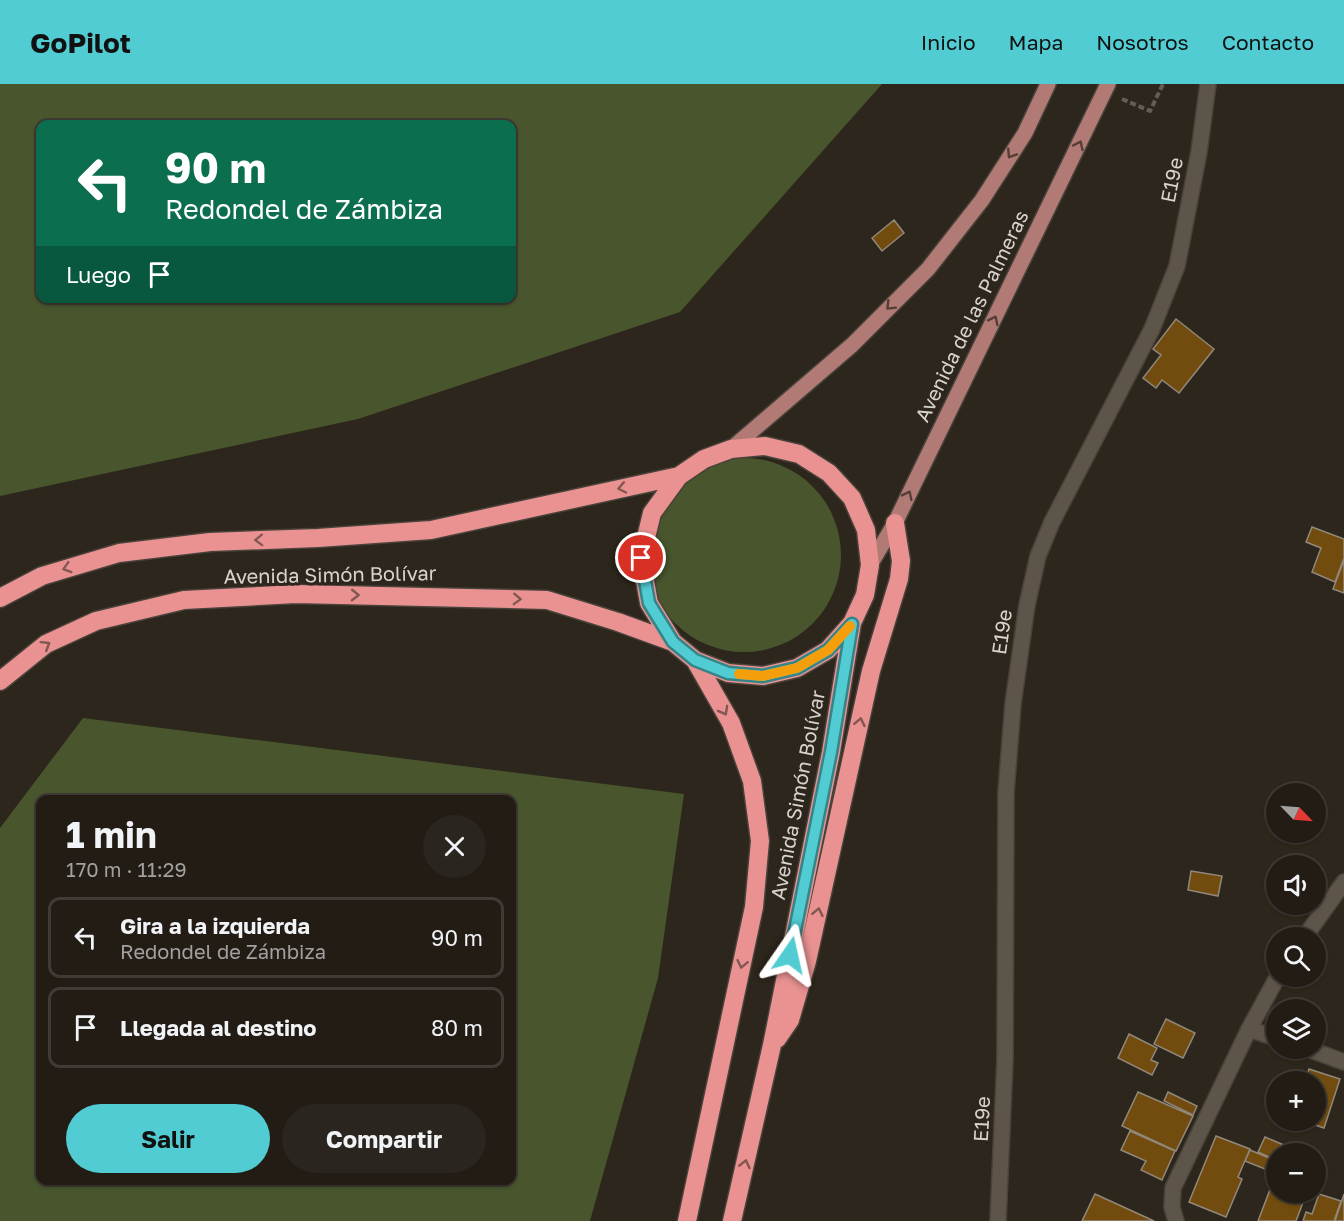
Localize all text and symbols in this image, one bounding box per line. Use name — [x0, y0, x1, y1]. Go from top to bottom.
text: GoPilot — [30, 26, 131, 59]
text: Inicio — [921, 29, 976, 55]
text: Mapa — [1009, 29, 1063, 55]
text: Nosotros — [1096, 29, 1189, 55]
text: Contacto — [1222, 29, 1314, 55]
one-way arrow — [1071, 140, 1083, 151]
text: 90 m — [165, 142, 266, 192]
icon: left — [66, 144, 144, 222]
one-way arrow — [1007, 148, 1019, 158]
street label: E19e — [1155, 155, 1187, 204]
text: Redondel de Zámbiza — [165, 193, 443, 225]
street label: Avenida de las Palmeras — [909, 206, 1033, 425]
icon: arrive — [143, 258, 176, 291]
text: Luego — [66, 261, 131, 288]
one-way arrow — [887, 299, 898, 310]
one-way arrow — [986, 315, 998, 326]
one-way arrow — [617, 481, 627, 494]
one-way arrow — [901, 491, 913, 502]
pin — [615, 532, 666, 583]
one-way arrow — [255, 534, 264, 546]
icon: arrive — [624, 541, 657, 574]
street label: Avenida Simón Bolívar — [223, 560, 437, 588]
one-way arrow — [62, 561, 73, 573]
one-way arrow — [350, 589, 359, 601]
one-way arrow — [513, 592, 522, 605]
street label: E19e — [986, 608, 1016, 656]
one-way arrow — [40, 641, 50, 653]
street label: Avenida Simón Bolívar — [765, 688, 829, 902]
one-way arrow — [717, 704, 728, 715]
one-way arrow — [853, 717, 866, 727]
north arrow — [1266, 783, 1326, 843]
map controls — [1266, 783, 1326, 1203]
text: 1 min — [66, 813, 157, 856]
button: close — [423, 815, 486, 878]
button: sound — [1266, 855, 1326, 915]
text: 170 m · 11:29 — [66, 857, 187, 881]
one-way arrow — [811, 907, 824, 917]
text: Gira a la izquierda — [120, 912, 310, 939]
icon: left — [69, 921, 102, 954]
position arrow — [758, 923, 822, 987]
text: 90 m — [431, 924, 483, 951]
button: search — [1266, 927, 1326, 987]
text: Redondel de Zámbiza — [120, 939, 326, 963]
one-way arrow — [736, 959, 749, 969]
button: layers — [1266, 999, 1326, 1059]
icon: arrive — [69, 1011, 102, 1044]
text: Llegada al destino — [120, 1014, 317, 1041]
text: 80 m — [431, 1014, 483, 1041]
button: + — [1266, 1071, 1326, 1131]
street label: E19e — [968, 1096, 994, 1142]
button: Salir — [66, 1104, 270, 1173]
button: Compartir — [282, 1104, 486, 1173]
button: − — [1266, 1143, 1326, 1203]
one-way arrow — [737, 1159, 750, 1169]

